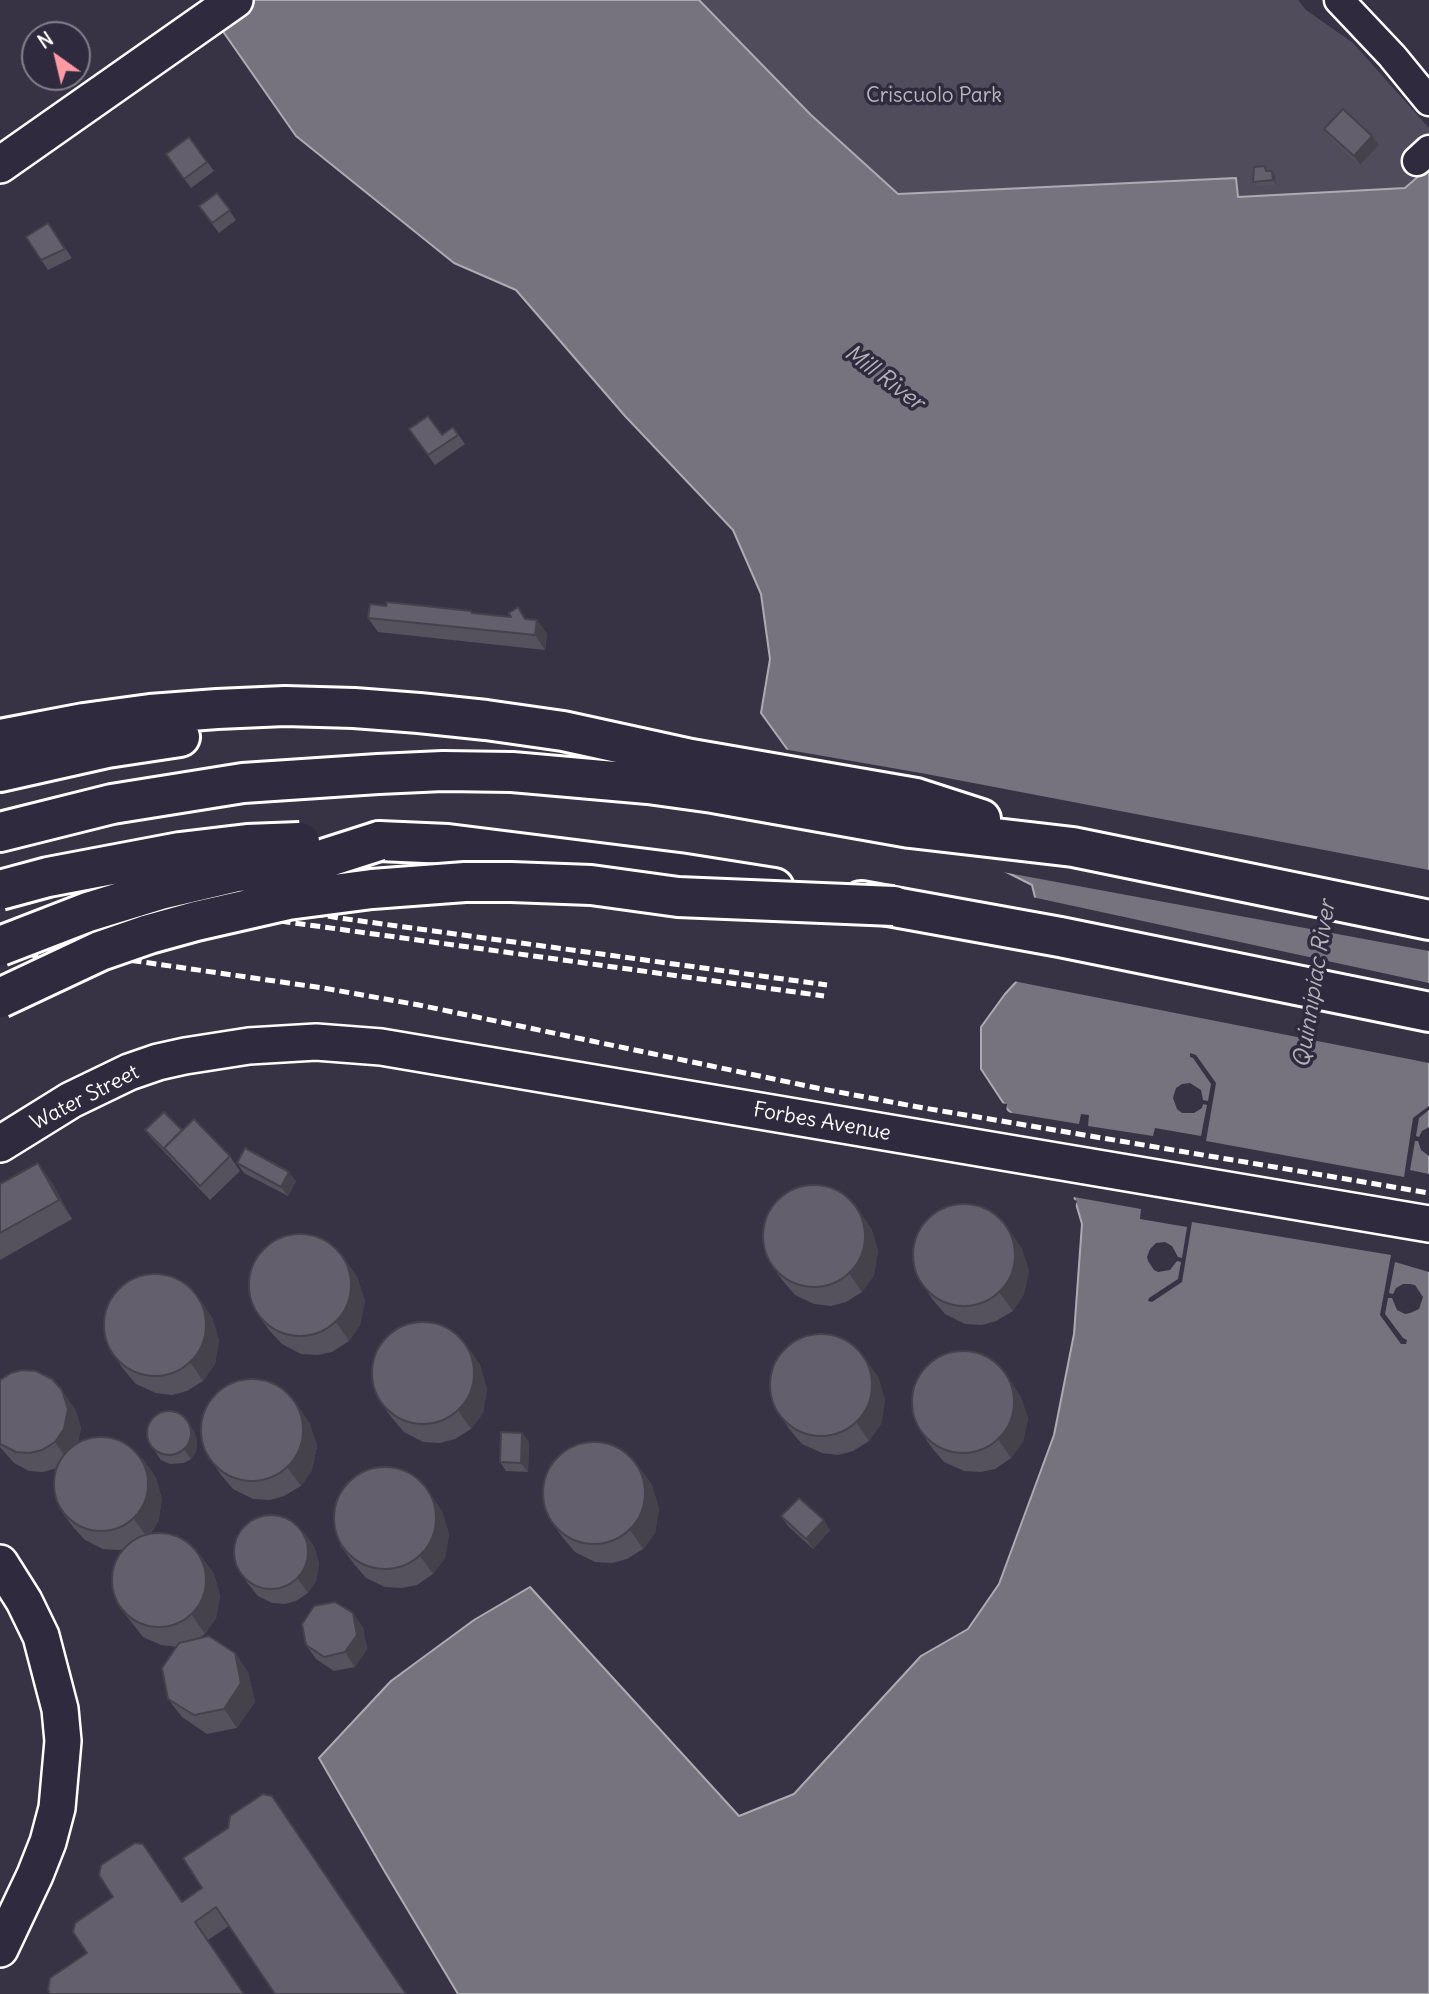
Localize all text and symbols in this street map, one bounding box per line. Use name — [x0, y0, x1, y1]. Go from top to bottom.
north arrow — [21, 21, 91, 91]
text: N — [33, 27, 58, 54]
park label: Criscuolo Park — [866, 83, 1002, 109]
water label: Mill River — [839, 339, 929, 417]
water label: Quinnipiac River — [1288, 898, 1342, 1070]
street label: Water Street — [27, 1060, 143, 1136]
street label: Forbes Avenue — [751, 1098, 893, 1146]

